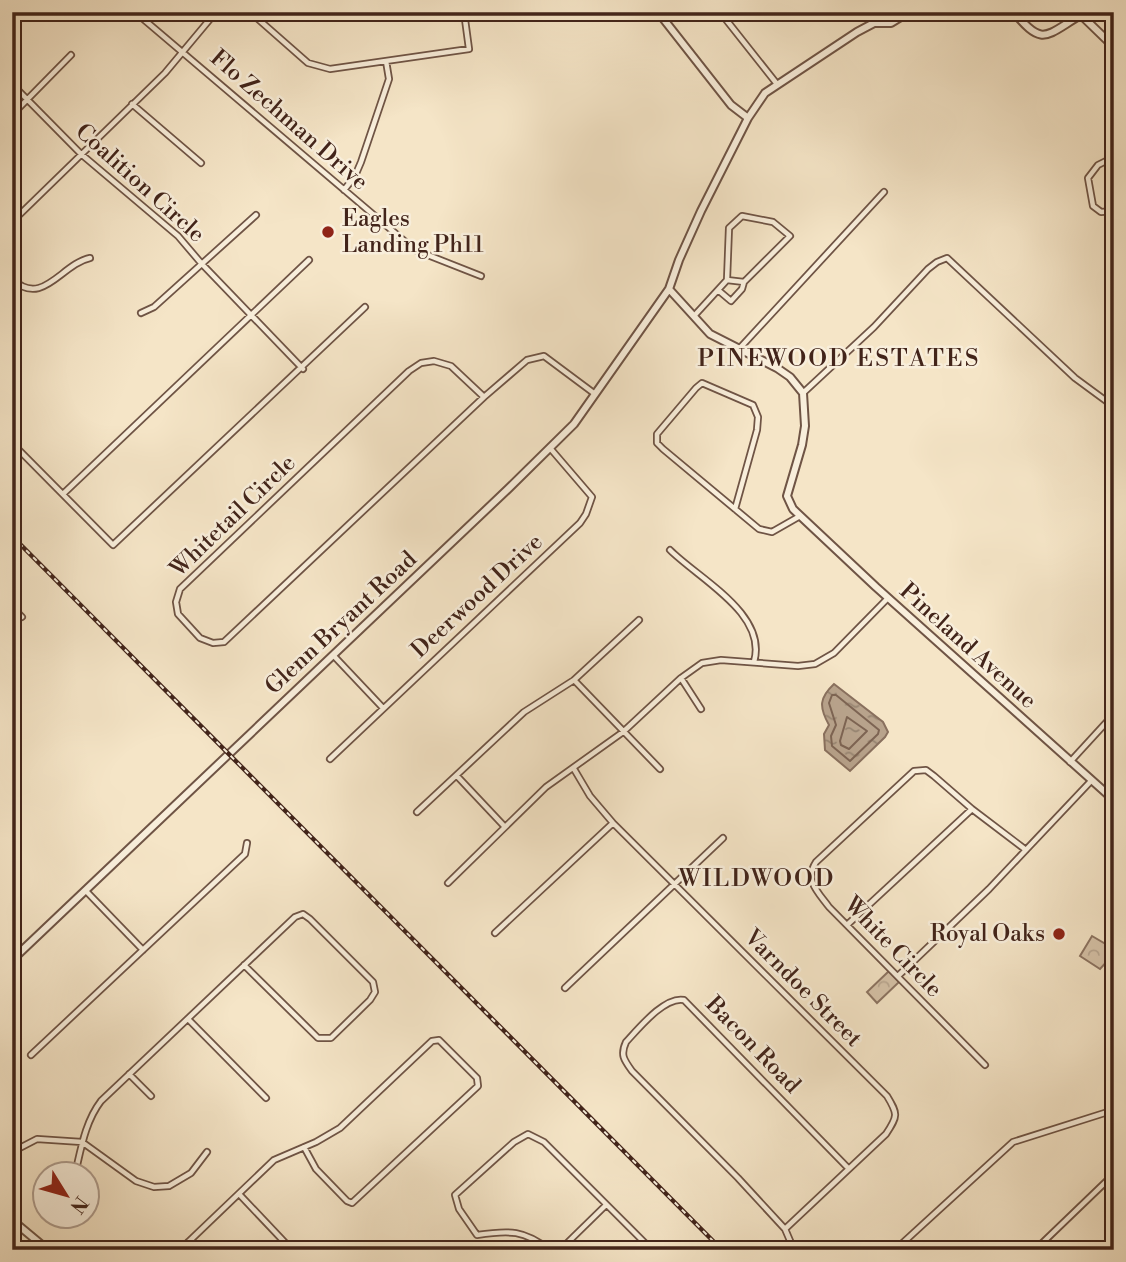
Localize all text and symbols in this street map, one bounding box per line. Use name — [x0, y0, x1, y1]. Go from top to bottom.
street label: Flo Zechman Drive — [204, 44, 374, 196]
street label: Coalition Circle — [70, 118, 210, 248]
place label: Eagles Landing Ph11 — [342, 205, 484, 259]
marker: Eagles Landing Ph11 — [320, 224, 336, 240]
district label: PINEWOOD ESTATES — [698, 344, 980, 374]
street label: Whitetail Circle — [164, 449, 302, 584]
street label: Deerwood Drive — [405, 528, 549, 664]
street label: Glenn Bryant Road — [259, 546, 423, 700]
street label: Pineland Avenue — [894, 577, 1042, 715]
district label: WILDWOOD — [677, 864, 836, 894]
street label: White Circle — [837, 890, 948, 1003]
place label: Royal Oaks — [930, 920, 1045, 948]
street label: Varndoe Street — [738, 923, 868, 1053]
marker: Royal Oaks — [1051, 926, 1067, 942]
street label: Bacon Road — [699, 990, 806, 1099]
north arrow — [32, 1160, 102, 1230]
text: N — [65, 1191, 93, 1218]

